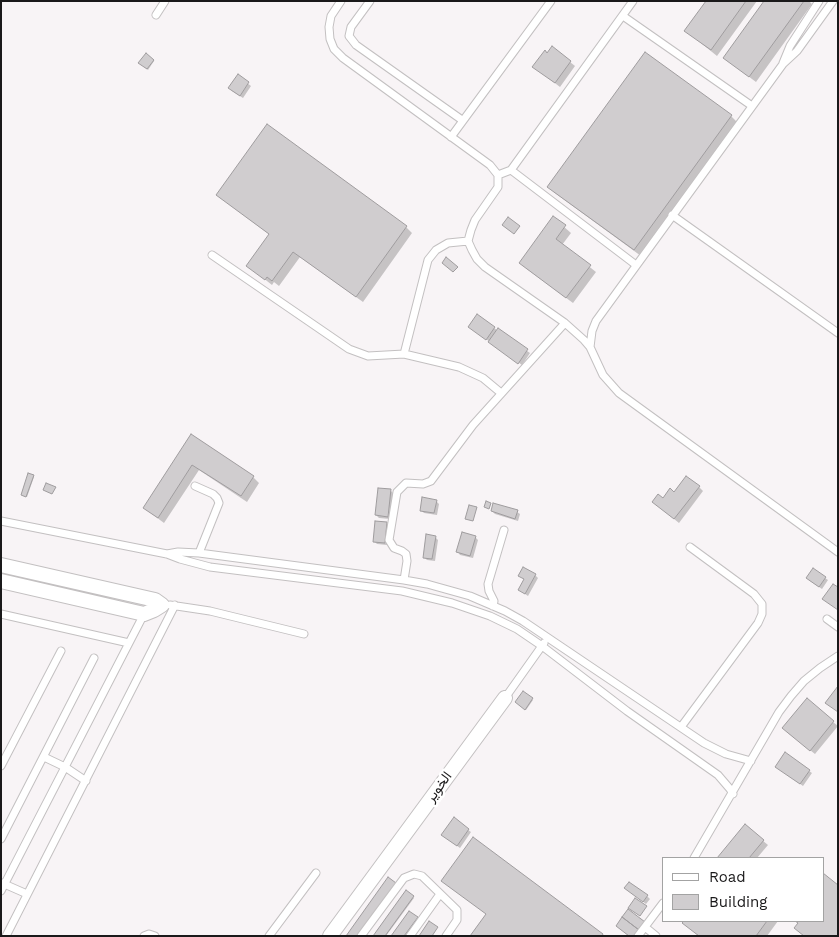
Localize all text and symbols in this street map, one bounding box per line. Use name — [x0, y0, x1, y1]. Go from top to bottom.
street label: الخوير — [422, 769, 456, 805]
legend — [662, 857, 824, 922]
text: Road — [709, 868, 746, 886]
text: Building — [709, 893, 767, 911]

